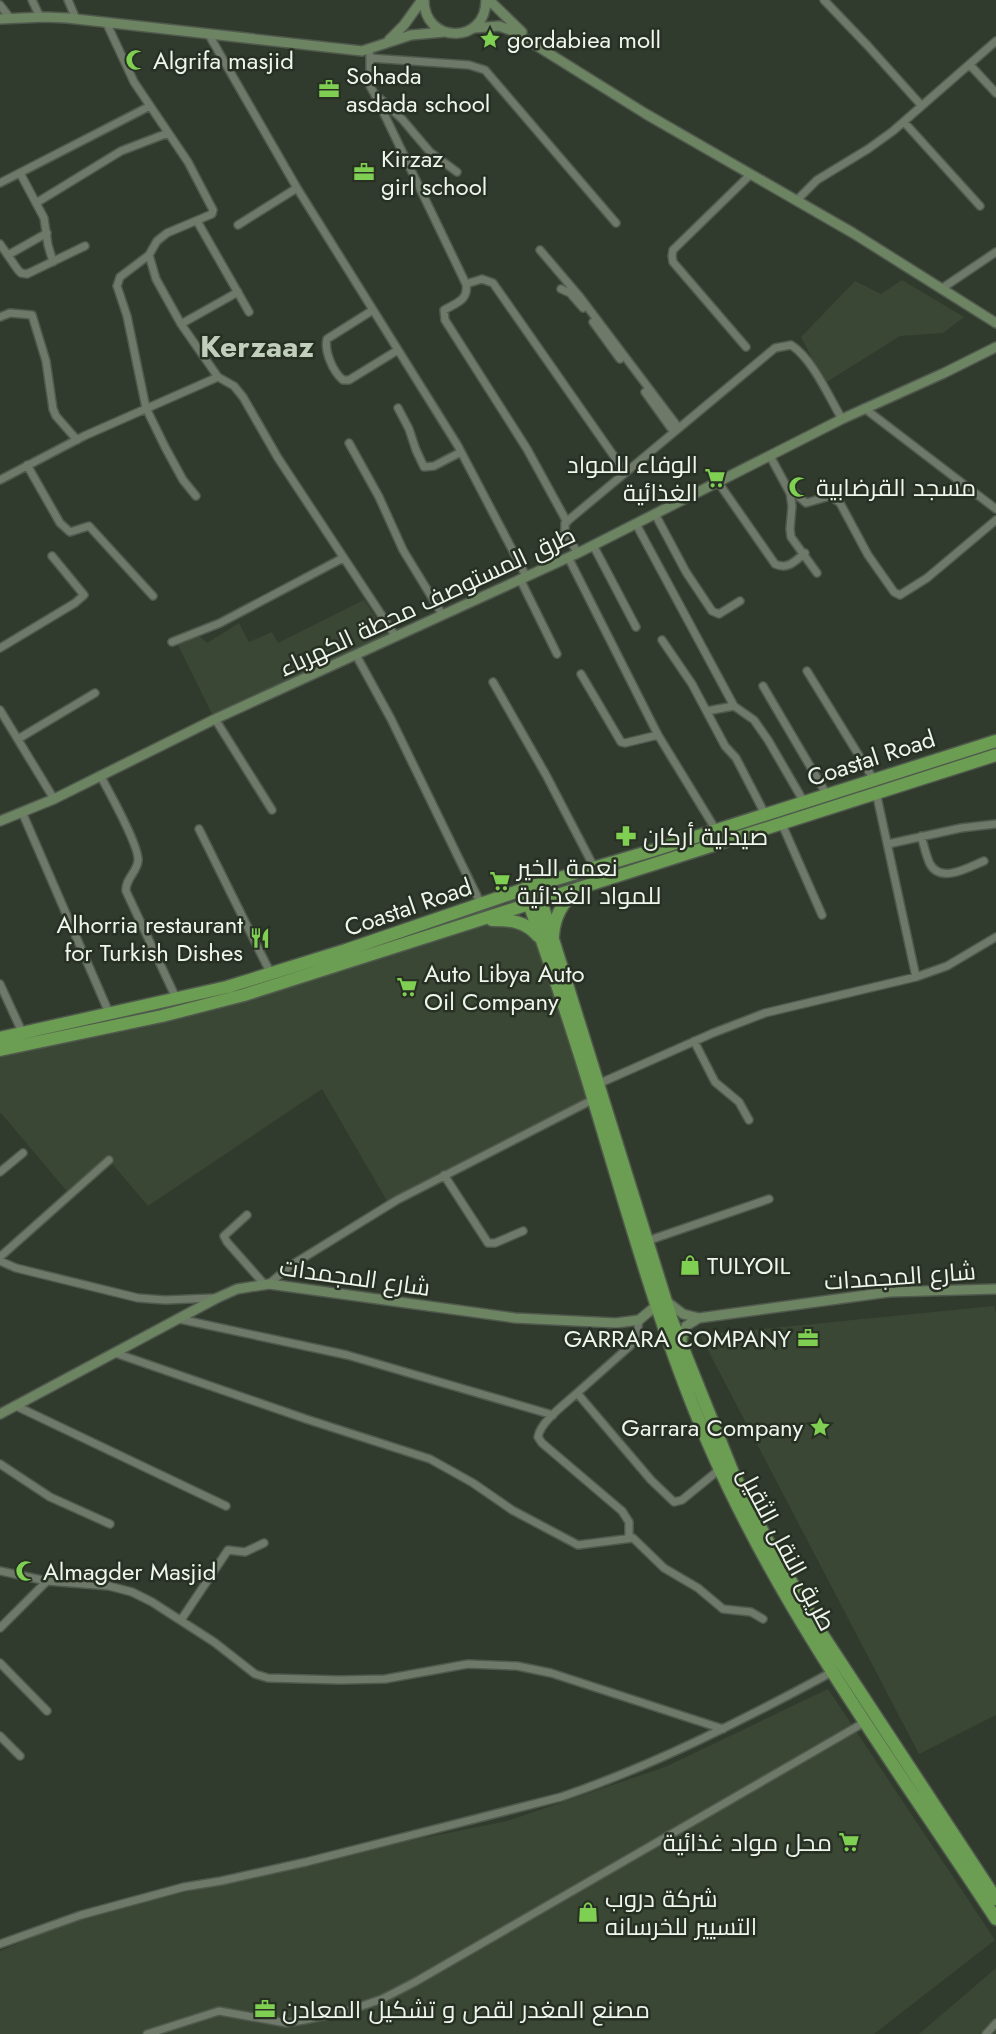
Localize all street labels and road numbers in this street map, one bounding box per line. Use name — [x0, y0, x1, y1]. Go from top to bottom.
street label: طرق المستوصف محطة الكهرباء — [273, 517, 581, 685]
street label: Coastal Road — [803, 721, 939, 795]
street label: Coastal Road — [340, 869, 476, 945]
street label: شارع المجمدات — [277, 1249, 433, 1305]
street label: شارع المجمدات — [823, 1253, 977, 1299]
street label: طريق النقل الثقيل — [729, 1461, 845, 1637]

